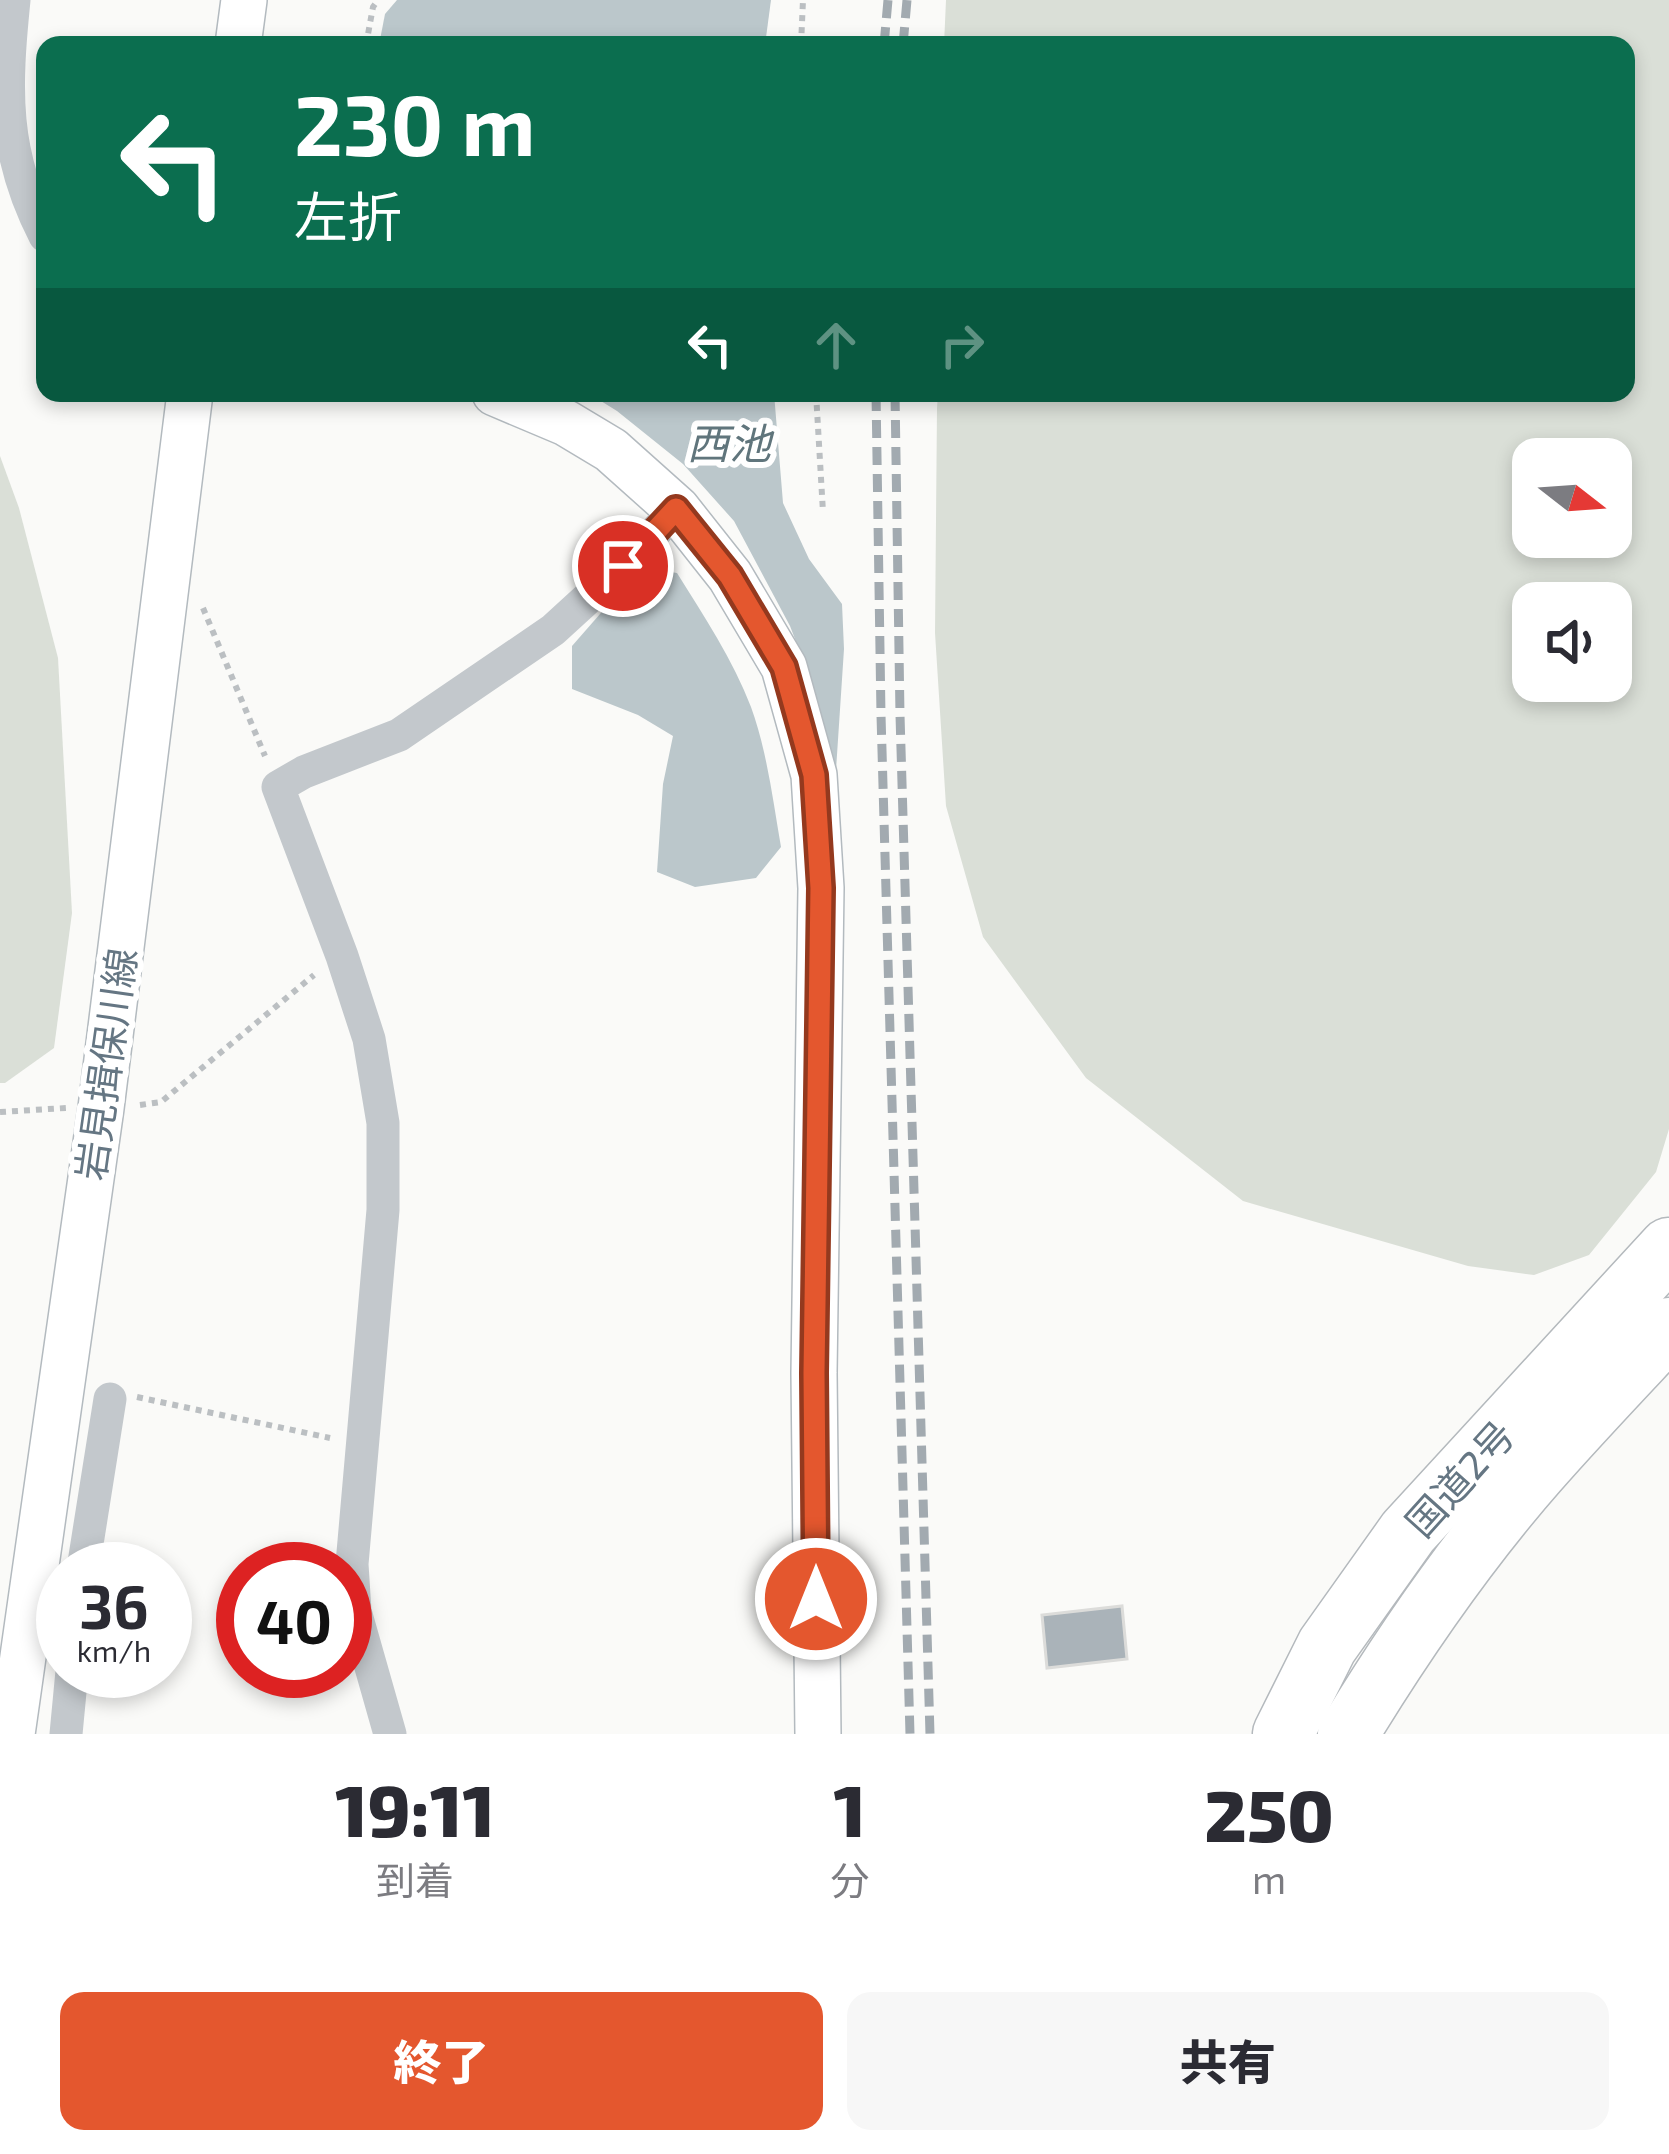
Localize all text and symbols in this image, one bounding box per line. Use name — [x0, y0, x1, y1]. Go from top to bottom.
text: 230 m — [294, 72, 536, 173]
icon: left — [96, 84, 252, 240]
text: 左折 — [294, 183, 402, 248]
icon: left — [677, 312, 743, 378]
icon: ahead — [803, 312, 869, 378]
icon: right — [929, 312, 995, 378]
water label: 西池 — [687, 417, 775, 467]
north arrow — [1512, 438, 1632, 558]
map controls — [1512, 438, 1632, 702]
pin — [572, 515, 674, 617]
icon: arrive — [590, 533, 656, 599]
button: sound — [1512, 582, 1632, 702]
street label: 岩見揖保川線 — [65, 945, 145, 1183]
street label: 国道2号 — [1395, 1411, 1523, 1545]
position arrow — [753, 1536, 879, 1662]
speed limit sign: 40 — [216, 1542, 372, 1698]
text: 36 — [79, 1569, 149, 1641]
text: km/h — [77, 1632, 151, 1668]
text: 19:11 — [335, 1765, 495, 1851]
text: 1 — [833, 1765, 866, 1851]
text: 250 — [1204, 1770, 1334, 1856]
text: m — [1252, 1855, 1286, 1902]
text: 到着 — [376, 1856, 454, 1903]
text: 分 — [830, 1856, 869, 1903]
button: 終了 — [60, 1992, 823, 2130]
button: 共有 — [847, 1992, 1609, 2130]

